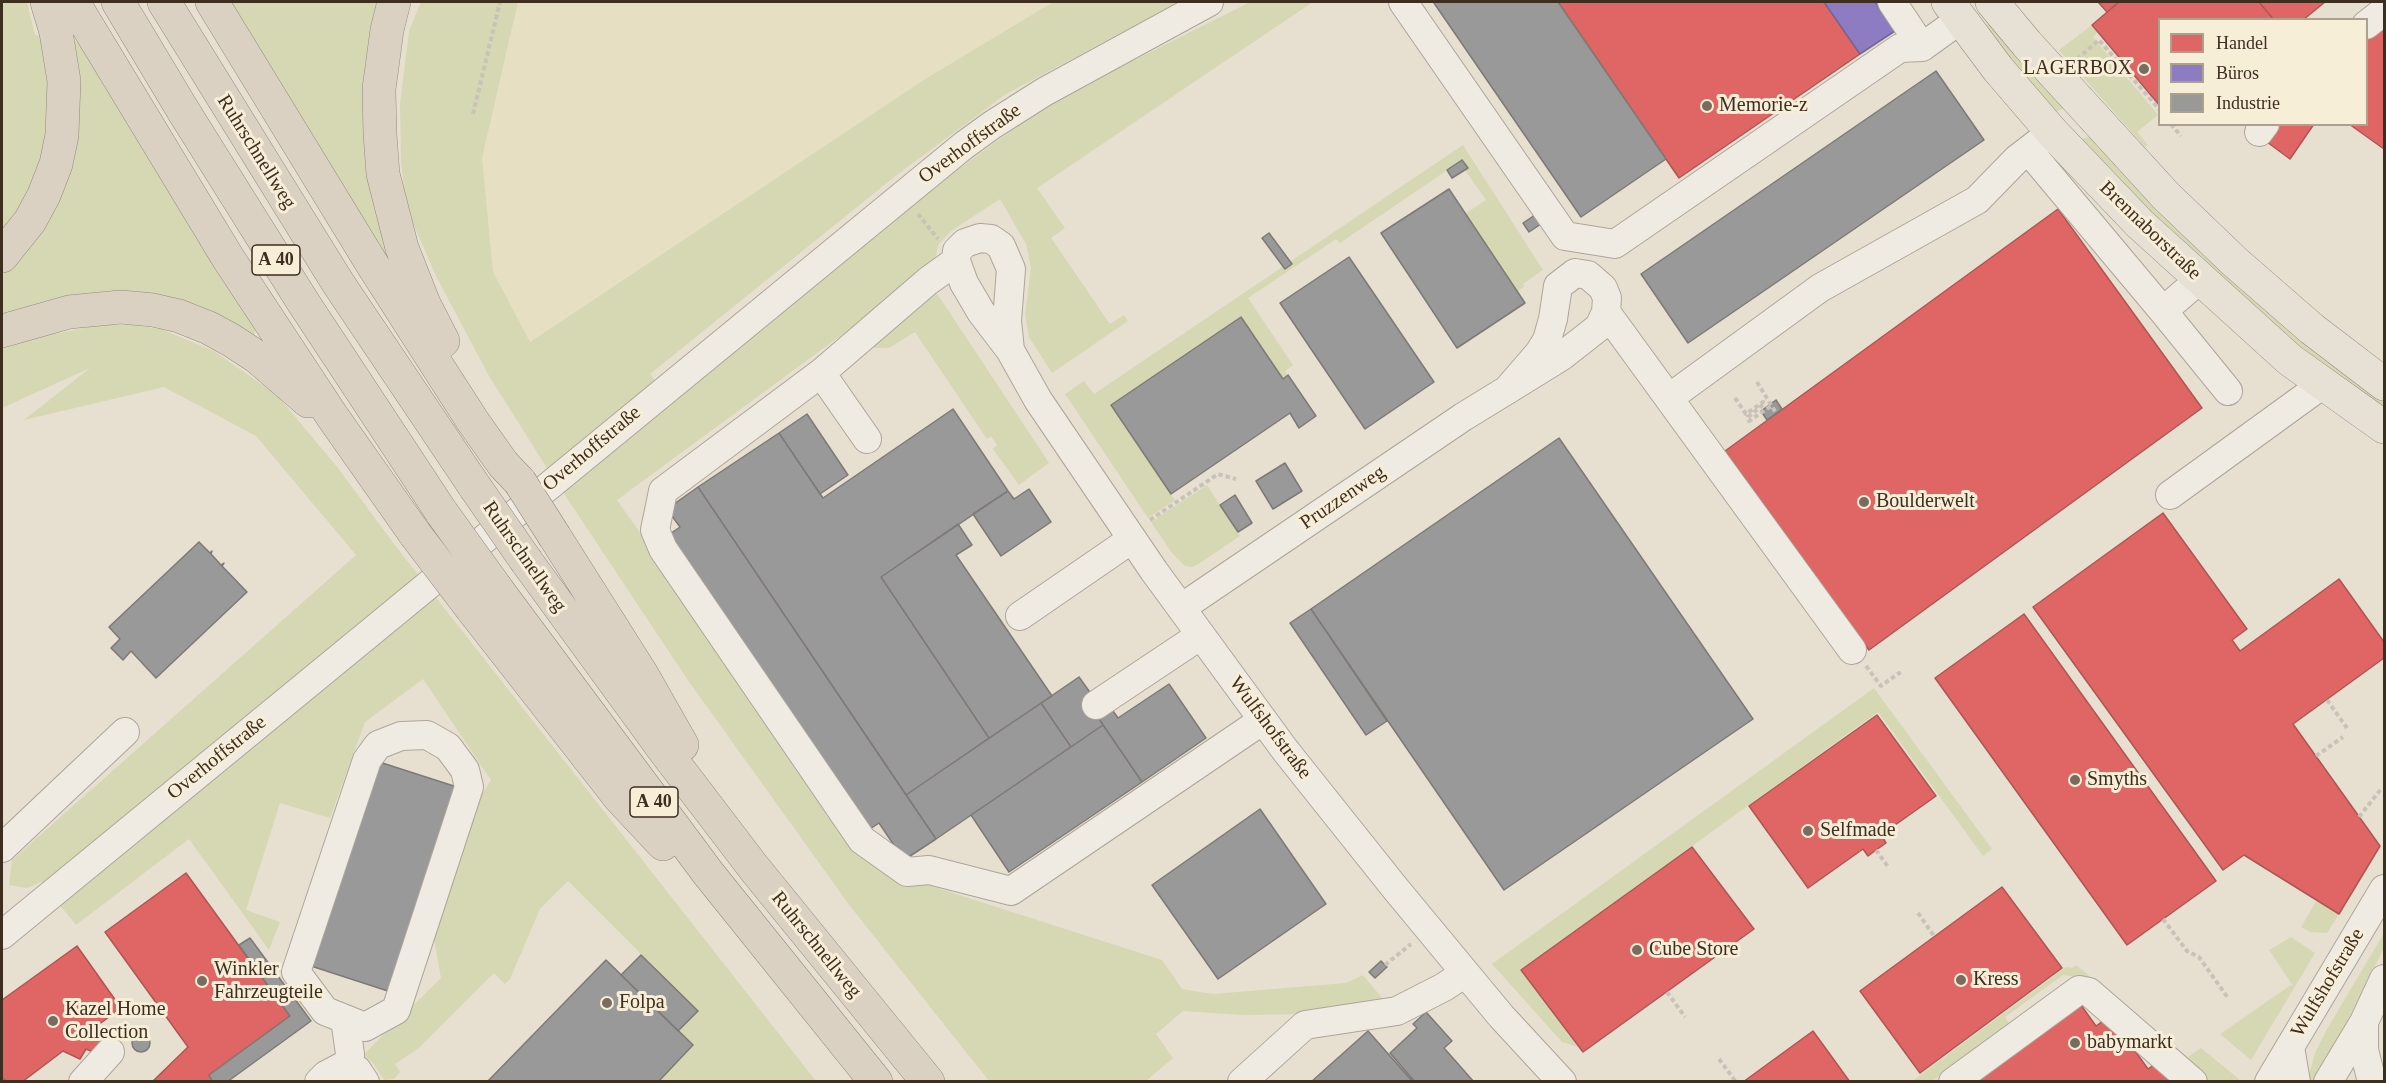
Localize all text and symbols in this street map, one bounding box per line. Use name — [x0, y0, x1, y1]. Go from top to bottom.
legend — [2158, 18, 2368, 126]
text: Handel — [2216, 33, 2268, 53]
place label: LAGERBOX — [2023, 57, 2132, 81]
marker: LAGERBOX — [2137, 62, 2151, 76]
text: Büros — [2216, 63, 2259, 83]
street label: Ruhrschnellweg — [211, 91, 301, 213]
text: Industrie — [2216, 93, 2280, 113]
place label: Memorie-z — [1719, 94, 1808, 118]
street label: Overhoffstraße — [914, 99, 1026, 189]
marker: Memorie-z — [1700, 99, 1714, 113]
street label: Brennaborstraße — [2094, 176, 2206, 286]
road number: A 40 — [252, 245, 300, 275]
street label: Overhoffstraße — [538, 401, 646, 497]
street label: Pruzzenweg — [1296, 461, 1390, 535]
place label: Boulderwelt — [1876, 490, 1975, 514]
marker: Boulderwelt — [1857, 495, 1871, 509]
street label: Ruhrschnellweg — [477, 497, 571, 617]
street label: Wulfshofstraße — [1224, 672, 1316, 784]
street label: Overhoffstraße — [163, 711, 271, 805]
place label: Smyths — [2087, 768, 2147, 792]
marker: Smyths — [2068, 773, 2082, 787]
road number: A 40 — [630, 787, 678, 817]
place label: Selfmade — [1820, 819, 1896, 843]
marker: Selfmade — [1801, 824, 1815, 838]
street label: Ruhrschnellweg — [766, 887, 866, 1003]
street label: Wulfshofstraße — [2286, 924, 2370, 1042]
place label: Cube Store — [1649, 938, 1738, 962]
marker: Cube Store — [1630, 943, 1644, 957]
place label: Winkler Fahrzeugteile — [214, 958, 323, 1005]
place label: Kress — [1973, 968, 2019, 992]
marker: Kress — [1954, 973, 1968, 987]
marker: Winkler Fahrzeugteile — [195, 974, 209, 988]
place label: Folpa — [619, 991, 665, 1015]
marker: Folpa — [600, 996, 614, 1010]
place label: Kazel Home Collection — [65, 998, 166, 1045]
marker: Kazel Home Collection — [46, 1014, 60, 1028]
place label: babymarkt — [2087, 1031, 2173, 1055]
marker: babymarkt — [2068, 1036, 2082, 1050]

